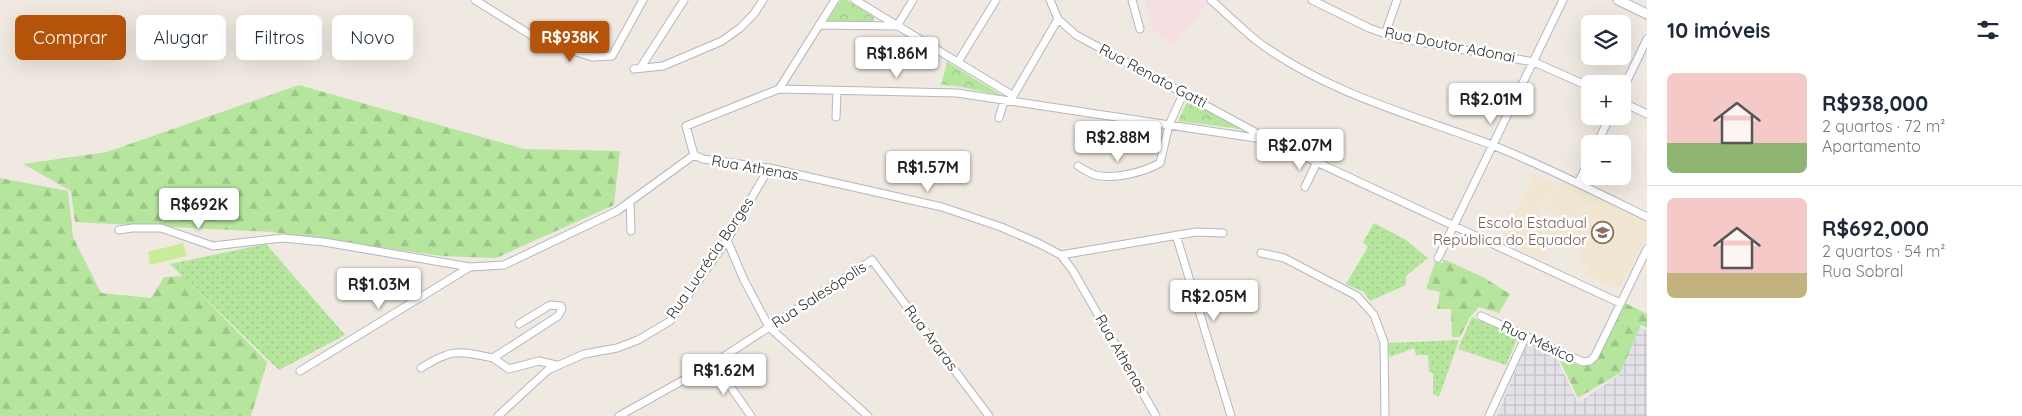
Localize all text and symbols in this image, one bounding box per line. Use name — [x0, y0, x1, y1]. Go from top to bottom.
chip: Comprar — [15, 15, 126, 60]
chip: Alugar — [136, 15, 226, 60]
chip: Filtros — [236, 15, 322, 60]
chip: Novo — [332, 15, 413, 60]
map controls — [1581, 15, 1631, 185]
button: layers — [1581, 15, 1631, 65]
icon: filters — [1974, 16, 2002, 44]
text: 10 imóveis — [1667, 17, 1770, 43]
pin: R$938K — [529, 20, 611, 63]
street label: Rua Doutor Adonai — [1383, 23, 1517, 67]
text: R$938K — [541, 27, 599, 47]
pin: R$1.86M — [851, 36, 943, 79]
street label: Rua Renato Gatti — [1096, 39, 1210, 112]
text: R$1.86M — [866, 43, 928, 63]
button: + — [1581, 75, 1631, 125]
pin: R$2.01M — [1445, 82, 1537, 125]
text: R$2.01M — [1460, 89, 1522, 109]
text: R$938,000 — [1822, 90, 1928, 116]
icon: home — [1707, 93, 1767, 153]
text: 2 quartos · 72 m² — [1822, 116, 1945, 136]
pin: R$2.88M — [1072, 120, 1164, 163]
text: R$2.88M — [1086, 127, 1150, 147]
pin: R$2.07M — [1254, 128, 1346, 171]
text: R$2.07M — [1268, 135, 1332, 155]
button: − — [1581, 135, 1631, 185]
text: Apartamento — [1822, 136, 1921, 156]
street label: Rua Athenas — [710, 150, 800, 185]
pin: R$1.57M — [882, 150, 974, 193]
text: R$1.57M — [897, 157, 959, 177]
pin: R$692K — [158, 188, 240, 230]
street label: Rua Lucrécia Borges — [662, 193, 757, 322]
text: R$692K — [170, 194, 228, 214]
place label: Escola Estadual República do Equador — [1433, 213, 1587, 249]
text: R$692,000 — [1822, 215, 1929, 241]
icon: home — [1707, 218, 1767, 278]
school or university icon: Escola Estadual República do Equador — [1591, 220, 1615, 244]
text: 2 quartos · 54 m² — [1822, 241, 1945, 261]
street label: Rua Salesópolis — [768, 257, 870, 332]
text: Rua Sobral — [1822, 261, 1903, 281]
pin: R$1.03M — [333, 268, 425, 310]
text: R$1.03M — [348, 274, 410, 294]
pin: R$2.05M — [1168, 280, 1260, 322]
text: R$2.05M — [1181, 286, 1247, 306]
street label: Rua Araras — [900, 301, 962, 374]
street label: Rua Athenas — [1091, 311, 1152, 397]
street label: Rua México — [1498, 316, 1578, 367]
pin: R$1.62M — [678, 354, 770, 396]
text: R$1.62M — [693, 360, 755, 380]

